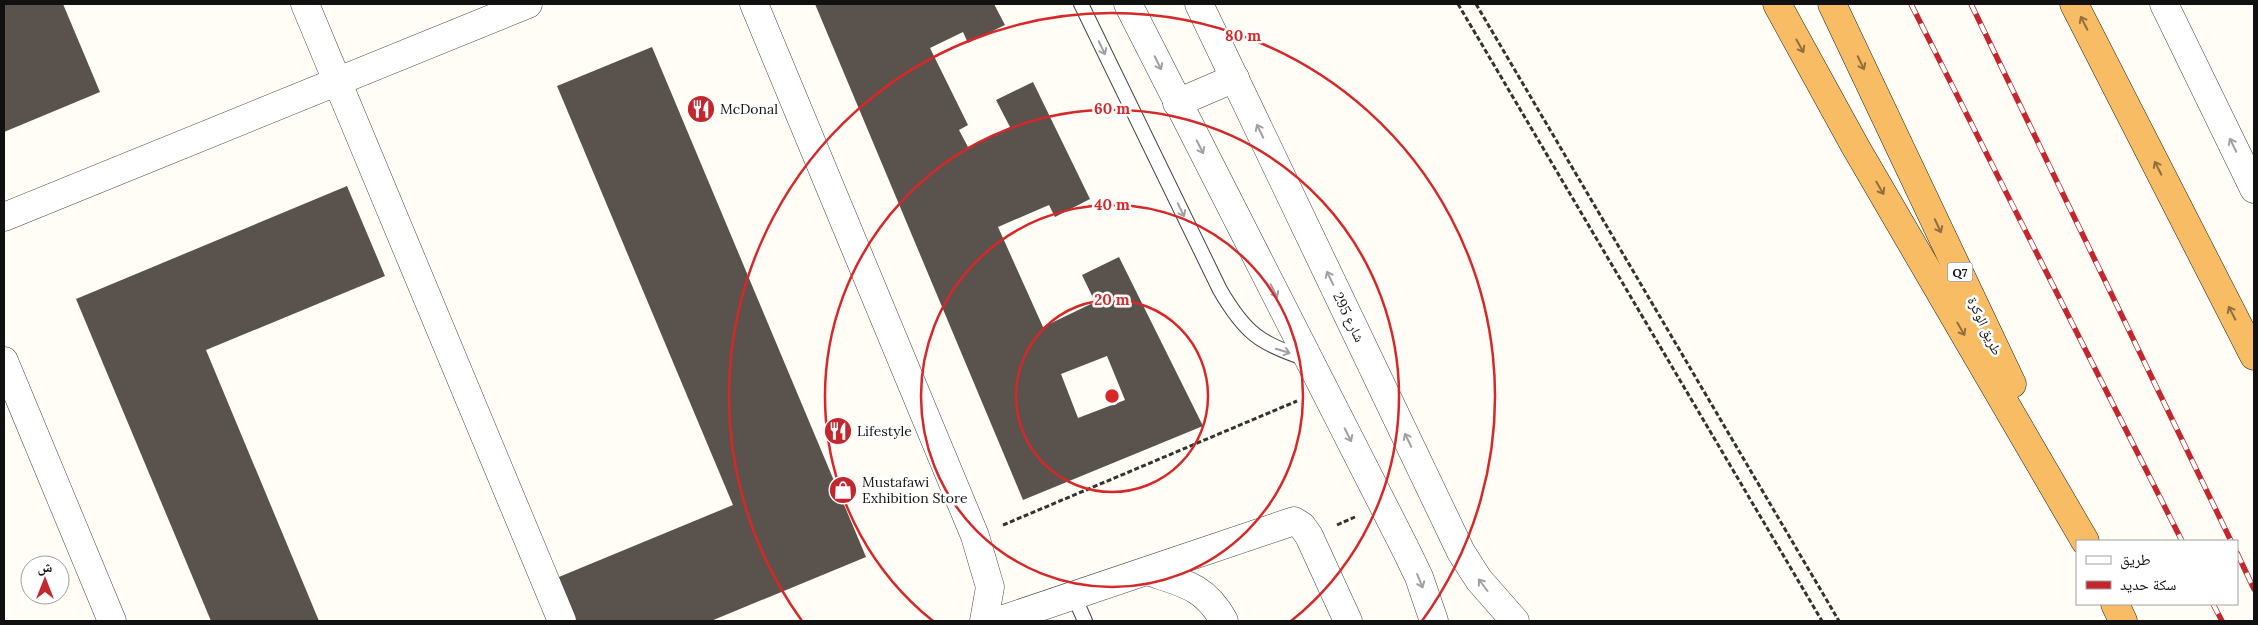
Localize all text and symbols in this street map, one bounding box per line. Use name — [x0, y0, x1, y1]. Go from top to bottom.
one-way arrow — [2079, 16, 2089, 31]
text: 80 m — [1225, 26, 1261, 45]
one-way arrow — [1795, 39, 1805, 54]
one-way arrow — [1097, 40, 1107, 55]
one-way arrow — [1153, 55, 1163, 70]
one-way arrow — [1856, 55, 1866, 70]
restaurant icon: McDonal — [686, 94, 716, 124]
text: 60 m — [1094, 99, 1130, 118]
place label: McDonal — [720, 100, 778, 118]
one-way arrow — [1255, 124, 1265, 139]
one-way arrow — [2228, 138, 2237, 153]
one-way arrow — [1195, 139, 1205, 154]
one-way arrow — [2153, 161, 2162, 176]
one-way arrow — [1875, 181, 1885, 195]
text: 40 m — [1094, 195, 1130, 214]
one-way arrow — [1176, 202, 1186, 217]
one-way arrow — [1934, 218, 1943, 233]
road number: Q7 — [1948, 262, 1972, 282]
one-way arrow — [1325, 271, 1335, 286]
one-way arrow — [1270, 283, 1279, 298]
street label: شارع 295 — [1328, 289, 1369, 345]
text: 20 m — [1094, 290, 1130, 309]
street label: طريق الوكرة — [1963, 294, 2006, 359]
one-way arrow — [2227, 305, 2237, 320]
one-way arrow — [1957, 321, 1967, 335]
one-way arrow — [1275, 347, 1291, 357]
centre of rings — [1103, 387, 1121, 405]
restaurant icon: Lifestyle — [823, 416, 853, 446]
place label: Lifestyle — [857, 422, 912, 440]
one-way arrow — [1343, 428, 1353, 443]
one-way arrow — [1403, 433, 1413, 448]
place label: Mustafawi Exhibition Store — [862, 473, 968, 507]
shop icon: Mustafawi Exhibition Store — [828, 475, 858, 505]
legend — [2076, 540, 2238, 605]
text: طريق — [2120, 550, 2151, 570]
north arrow — [20, 555, 70, 605]
text: ش — [38, 558, 53, 576]
one-way arrow — [1416, 573, 1425, 588]
text: سكة حديد — [2120, 575, 2177, 594]
one-way arrow — [1477, 579, 1488, 592]

